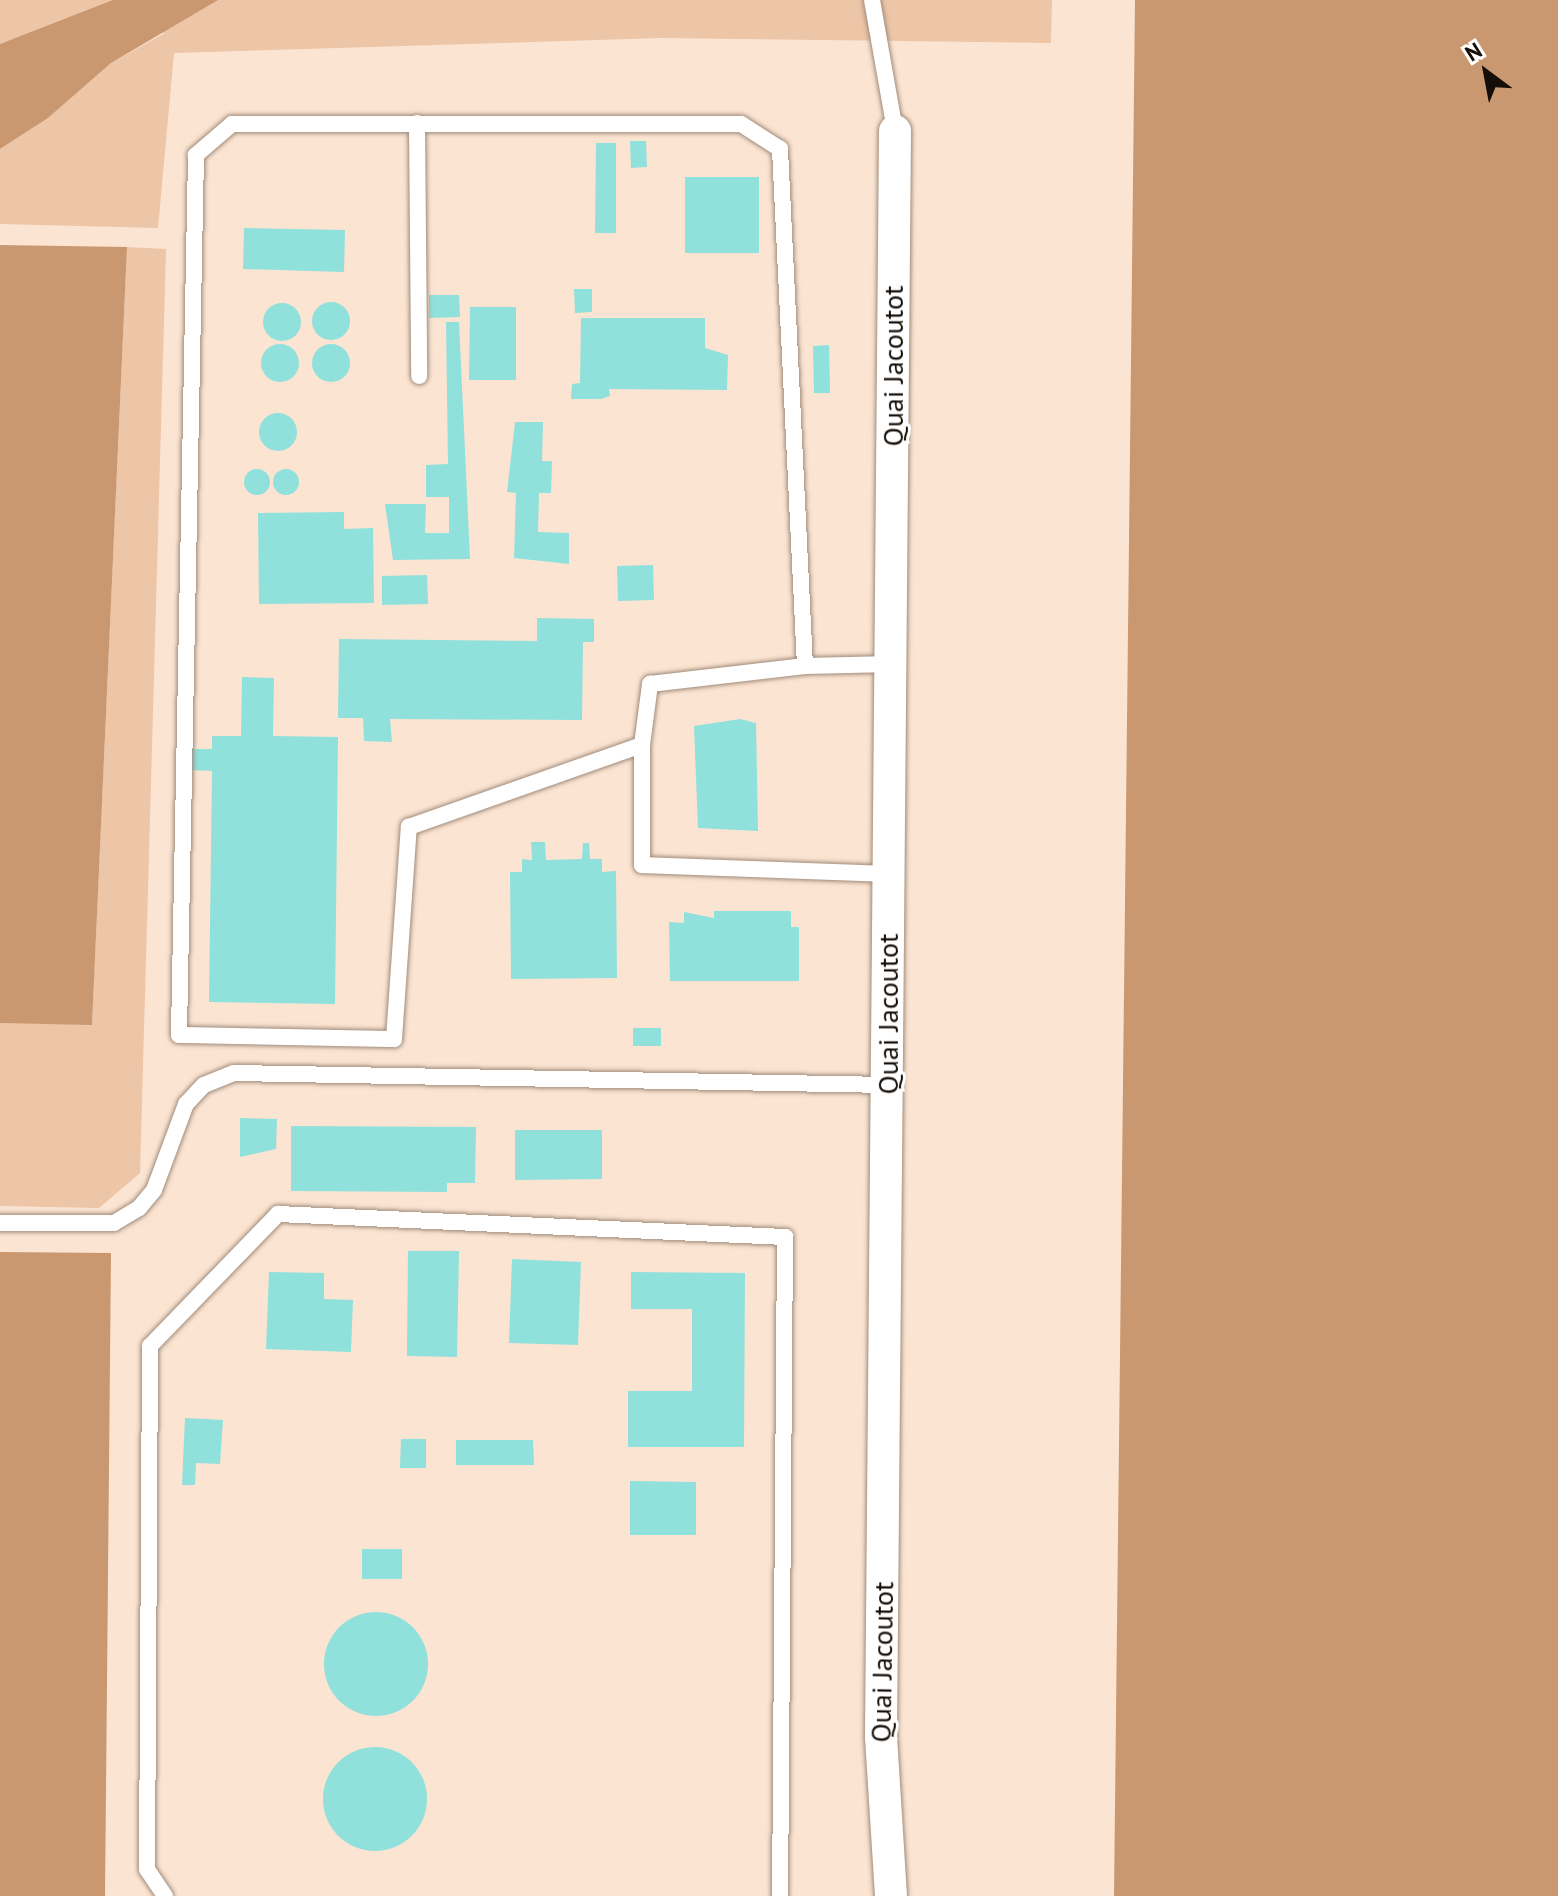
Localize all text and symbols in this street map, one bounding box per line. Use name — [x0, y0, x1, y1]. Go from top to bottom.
north arrow — [1446, 32, 1526, 112]
text: N — [1460, 36, 1487, 67]
street label: Quai Jacoutot — [876, 286, 910, 446]
street label: Quai Jacoutot — [871, 934, 905, 1094]
street label: Quai Jacoutot — [864, 1581, 900, 1743]

